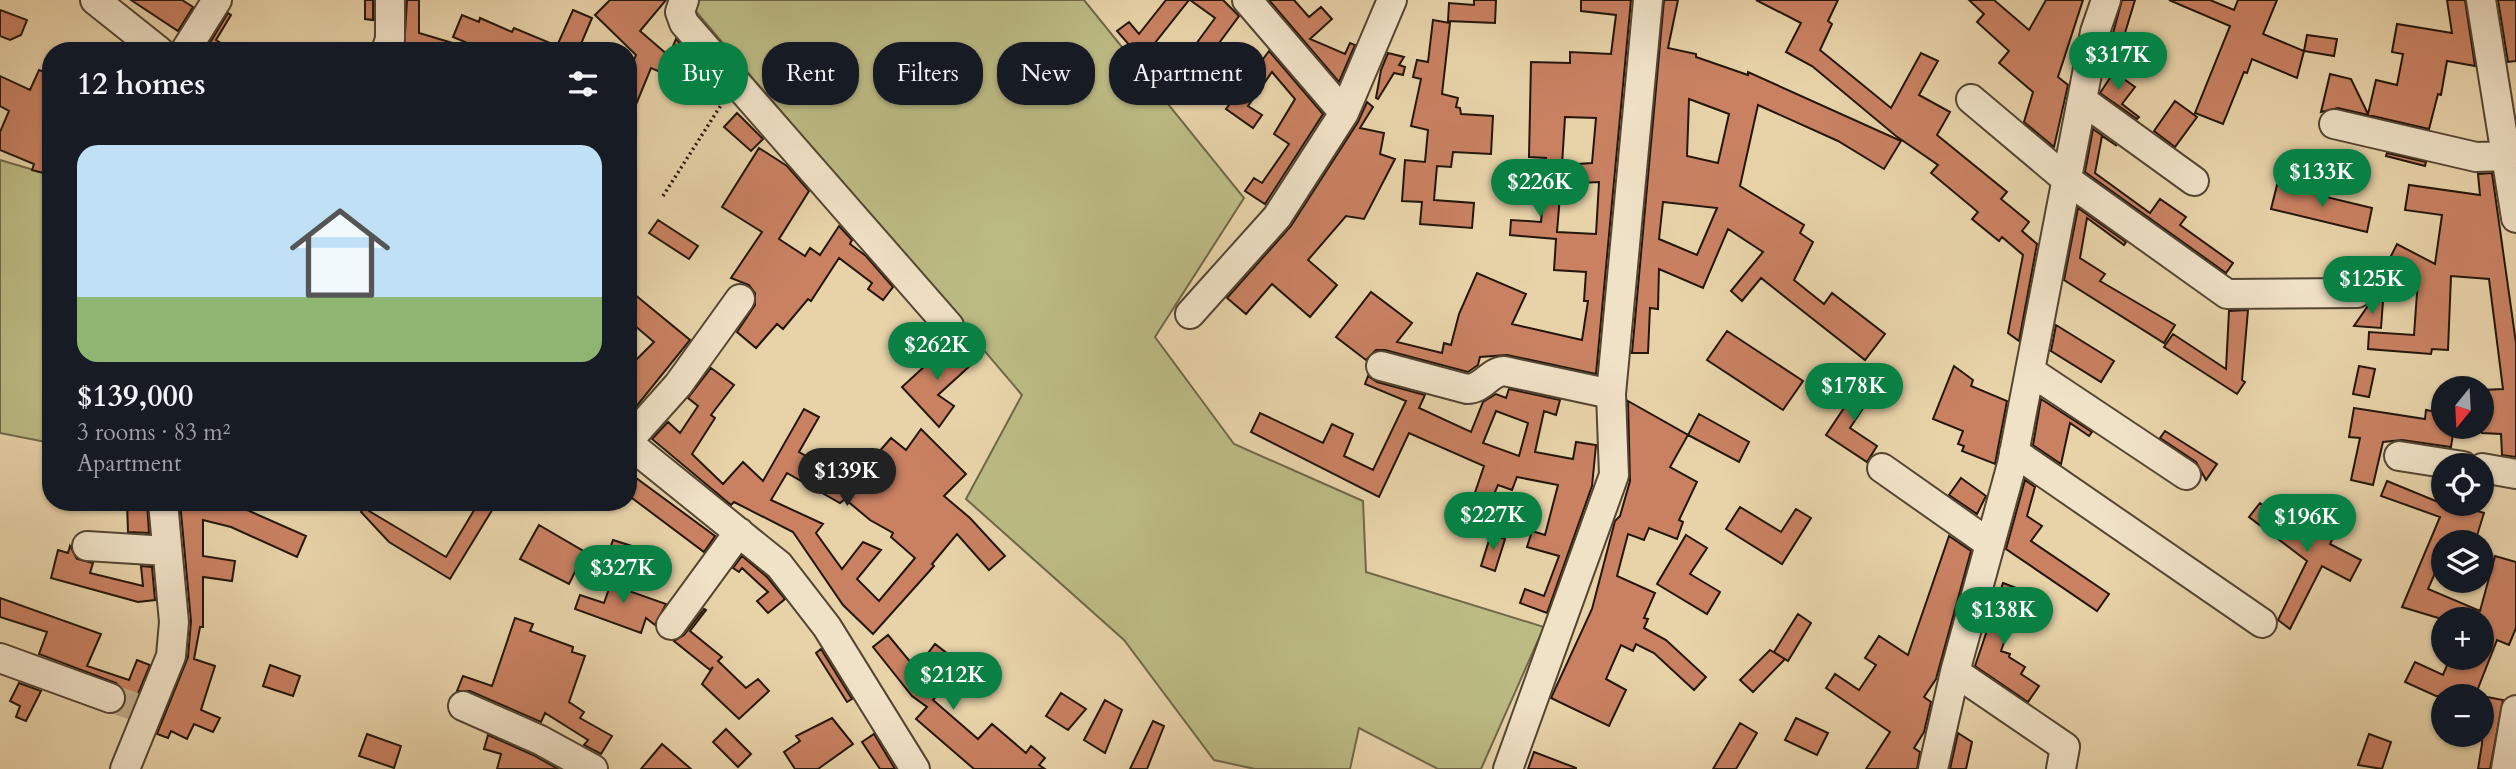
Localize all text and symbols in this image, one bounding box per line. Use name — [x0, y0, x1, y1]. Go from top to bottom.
pin: $317K — [2069, 32, 2167, 92]
text: $317K — [2085, 39, 2151, 70]
chip: Buy — [658, 42, 748, 105]
chip: Rent — [762, 42, 859, 105]
chip: Filters — [873, 42, 983, 105]
chip: New — [997, 42, 1095, 105]
chip: Apartment — [1109, 42, 1266, 105]
text: 12 homes — [77, 64, 206, 105]
icon: filters — [564, 65, 602, 103]
pin: $133K — [2273, 150, 2371, 209]
text: $133K — [2289, 156, 2355, 187]
pin: $226K — [1491, 160, 1589, 219]
text: $226K — [1507, 166, 1573, 197]
icon: home — [277, 190, 403, 316]
pin: $125K — [2323, 256, 2421, 316]
text: $125K — [2339, 263, 2405, 294]
pin: $262K — [888, 322, 986, 382]
text: $262K — [904, 329, 970, 360]
pin: $178K — [1805, 364, 1903, 423]
text: $178K — [1821, 370, 1887, 401]
text: $139,000 — [77, 376, 193, 417]
north arrow — [2431, 376, 2494, 439]
map controls — [2431, 376, 2494, 747]
text: 3 rooms · 83 m² — [77, 417, 230, 448]
text: Apartment — [77, 448, 181, 479]
pin: $139K — [798, 448, 896, 508]
button: locate — [2431, 453, 2494, 516]
text: $139K — [814, 455, 880, 486]
pin: $227K — [1444, 492, 1542, 552]
pin: $196K — [2258, 494, 2356, 554]
text: $227K — [1460, 499, 1526, 530]
text: $196K — [2274, 501, 2340, 532]
button: layers — [2431, 530, 2494, 593]
pin: $327K — [574, 546, 672, 605]
text: $327K — [590, 552, 656, 583]
pin: $138K — [1955, 588, 2053, 647]
text: $138K — [1971, 594, 2037, 625]
button: + — [2431, 607, 2494, 670]
pin: $212K — [904, 652, 1002, 712]
text: $212K — [920, 659, 986, 690]
button: − — [2431, 684, 2494, 747]

